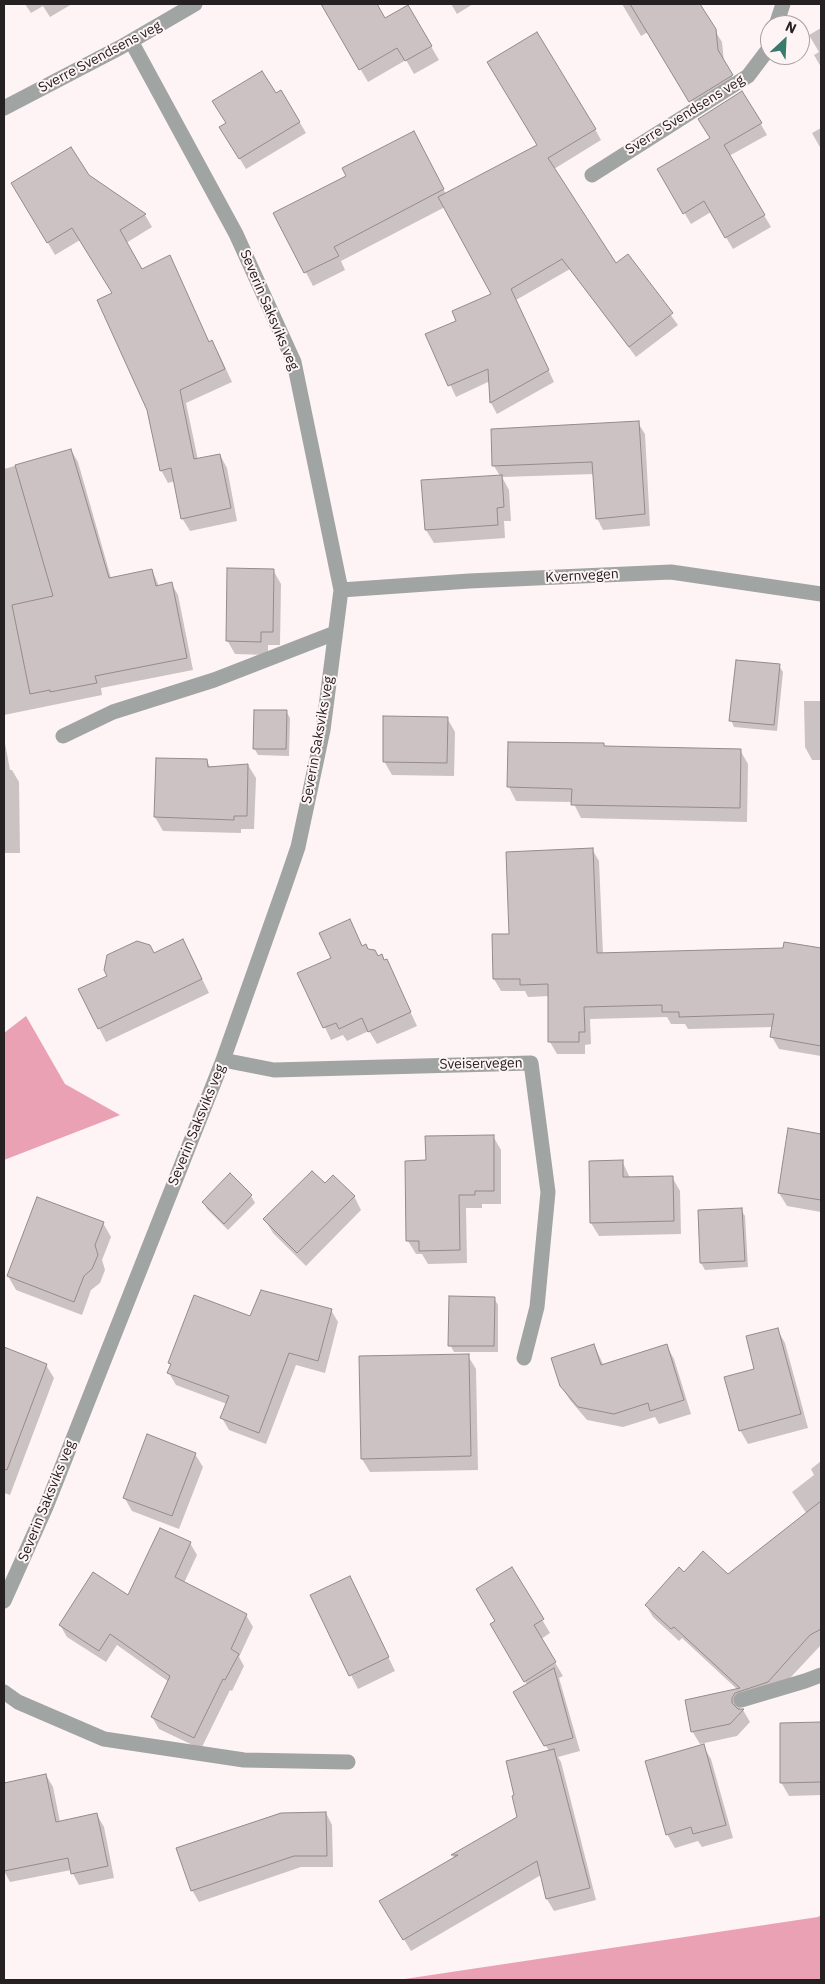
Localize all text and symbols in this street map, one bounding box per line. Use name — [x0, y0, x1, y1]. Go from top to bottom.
north arrow — [760, 15, 810, 65]
street label: Sverre Svendsens veg — [36, 17, 164, 97]
text: N — [783, 17, 799, 38]
street label: Sverre Svendsens veg — [623, 72, 747, 158]
street label: Severin Saksviks veg — [236, 247, 302, 373]
street label: Kvernvegen — [545, 566, 619, 586]
street label: Severin Saksviks veg — [299, 675, 337, 805]
street label: Sveiservegen — [439, 1055, 523, 1073]
street label: Severin Saksviks veg — [165, 1062, 229, 1188]
street label: Severin Saksviks veg — [15, 1438, 79, 1564]

